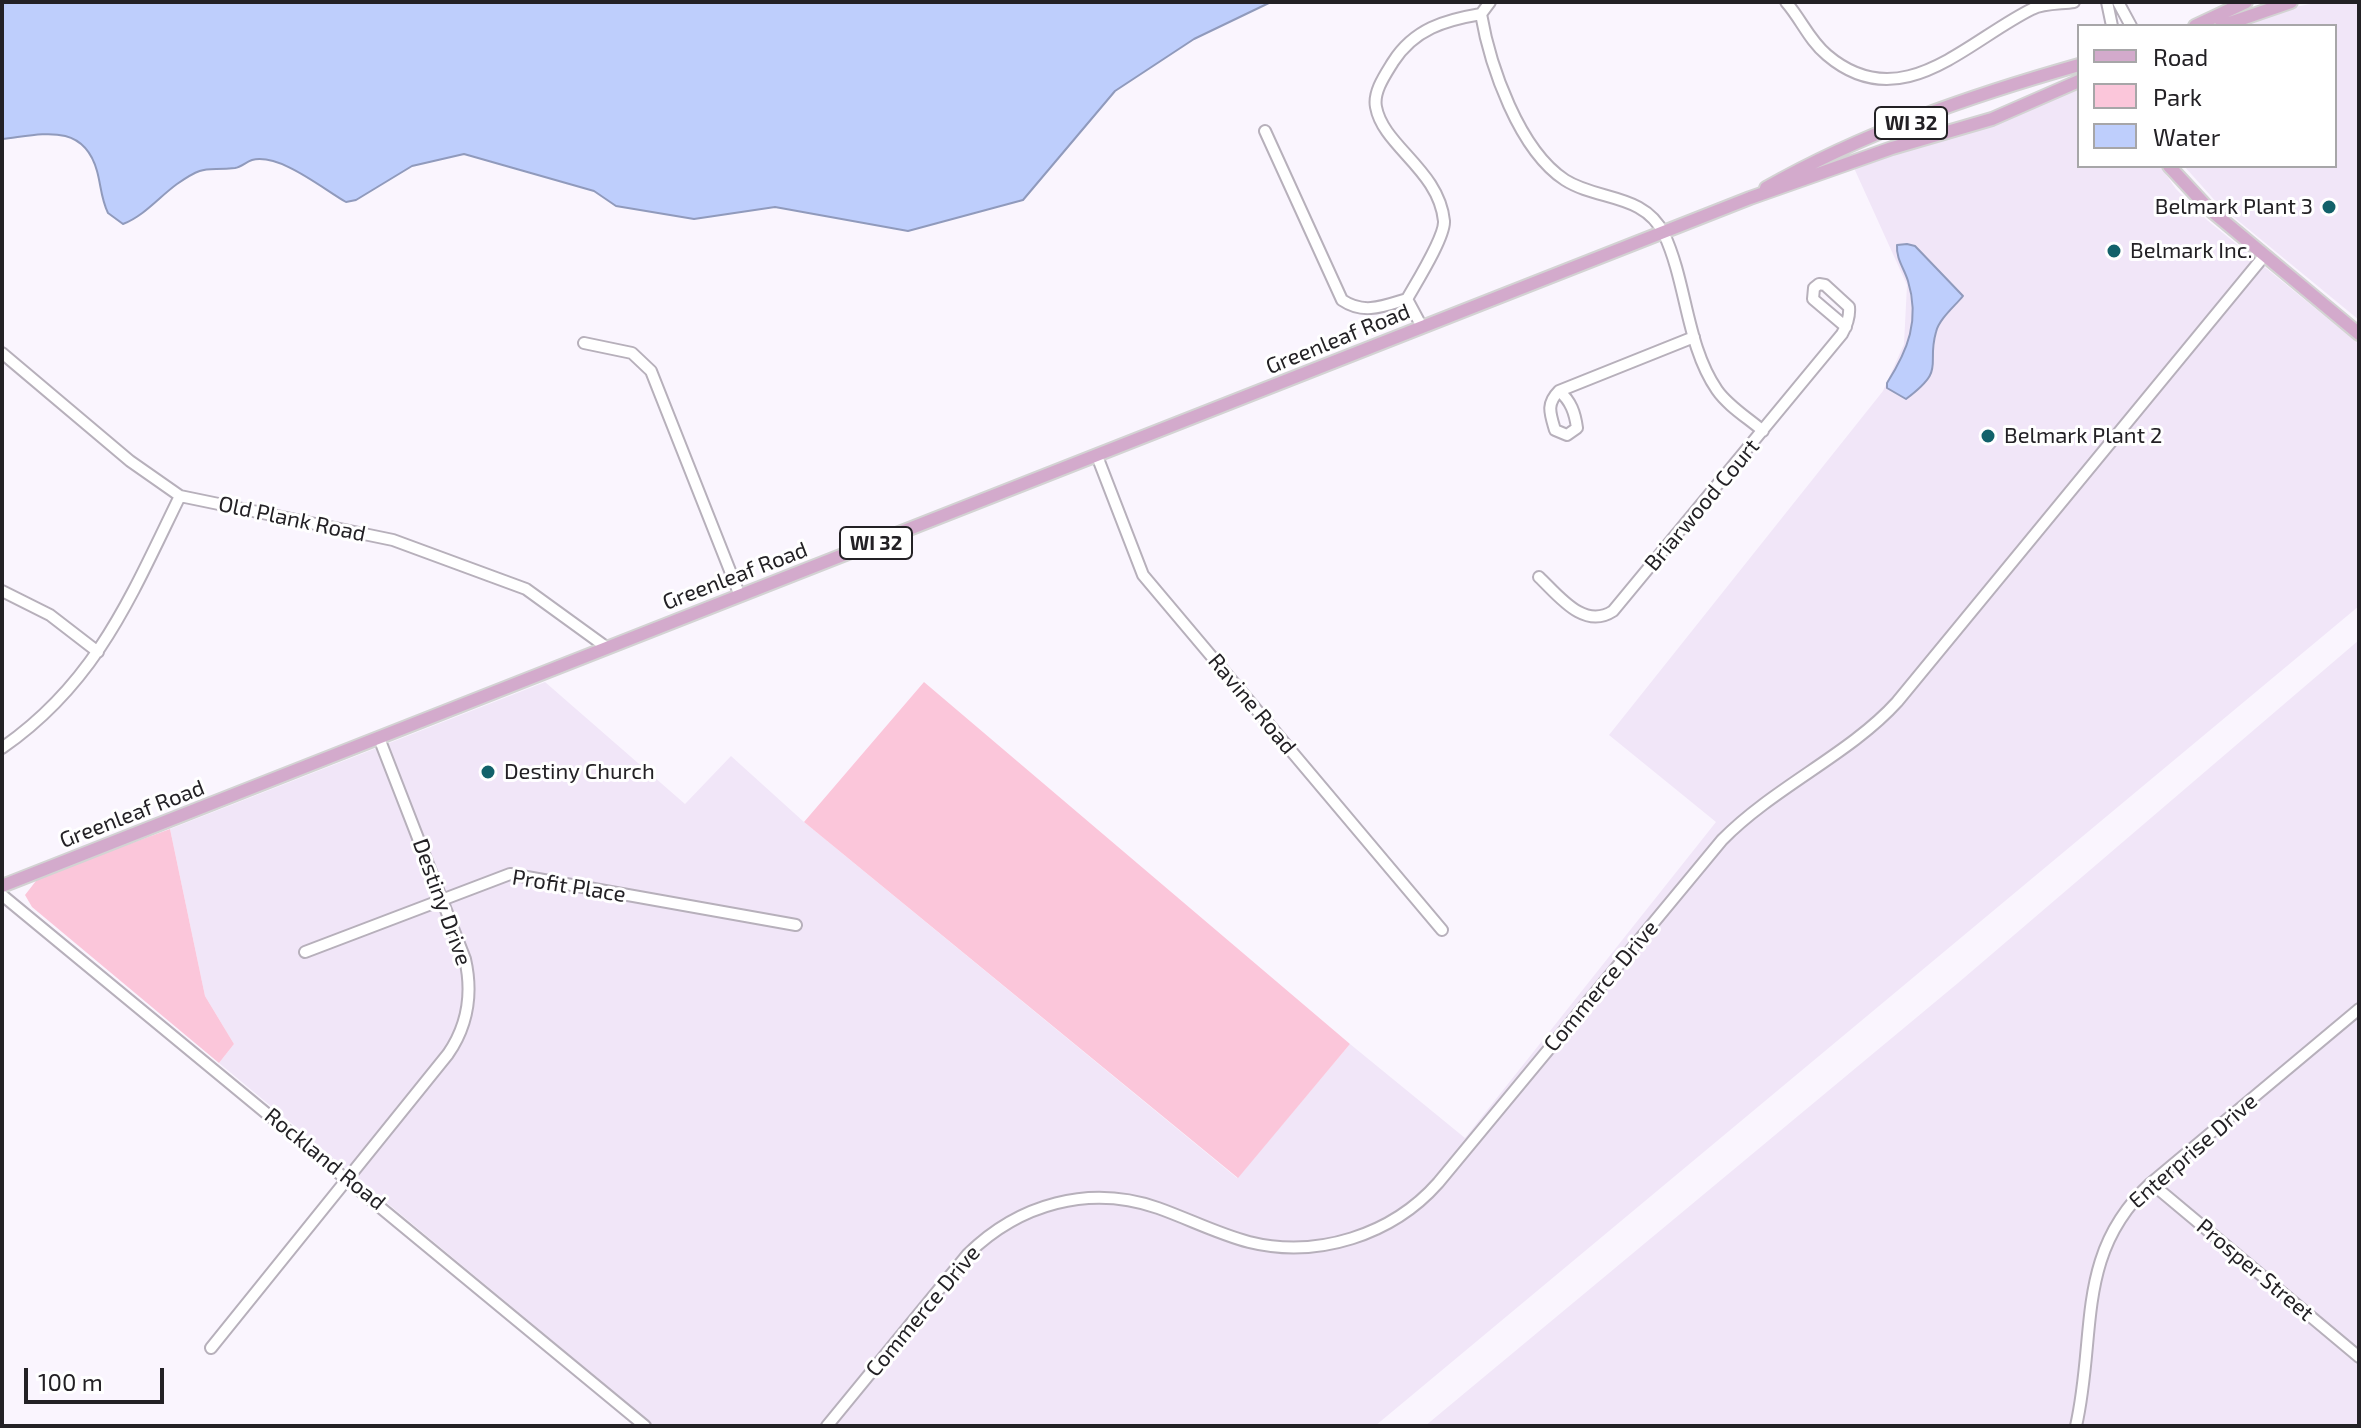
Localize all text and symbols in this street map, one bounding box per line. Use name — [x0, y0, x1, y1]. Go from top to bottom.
legend — [2077, 24, 2337, 168]
text: Road — [2153, 42, 2208, 71]
text: Park — [2153, 82, 2202, 111]
road number: WI 32 — [1875, 107, 1947, 139]
text: Water — [2153, 122, 2220, 151]
place label: Belmark Plant 3 — [2155, 194, 2313, 220]
marker: Belmark Plant 3 — [2320, 198, 2338, 216]
place label: Belmark Inc. — [2130, 238, 2253, 264]
marker: Belmark Inc. — [2105, 242, 2123, 260]
street label: Greenleaf Road — [1262, 298, 1414, 380]
place label: Belmark Plant 2 — [2004, 423, 2162, 449]
marker: Belmark Plant 2 — [1979, 427, 1997, 445]
street label: Briarwood Court — [1639, 434, 1765, 576]
street label: Old Plank Road — [216, 491, 368, 547]
road number: WI 32 — [840, 527, 912, 559]
street label: Greenleaf Road — [659, 536, 811, 616]
street label: Ravine Road — [1202, 648, 1302, 760]
place label: Destiny Church — [504, 759, 655, 785]
marker: Destiny Church — [479, 763, 497, 781]
street label: Greenleaf Road — [56, 774, 208, 854]
street label: Destiny Drive — [407, 835, 477, 969]
street label: Profit Place — [510, 864, 628, 908]
street label: Commerce Drive — [1538, 915, 1664, 1057]
street label: Enterprise Drive — [2123, 1088, 2263, 1214]
street label: Rockland Road — [259, 1102, 391, 1216]
street label: Prosper Street — [2191, 1213, 2319, 1327]
street label: Commerce Drive — [860, 1240, 986, 1382]
scale bar — [28, 1352, 168, 1402]
text: 100 m — [38, 1367, 103, 1396]

